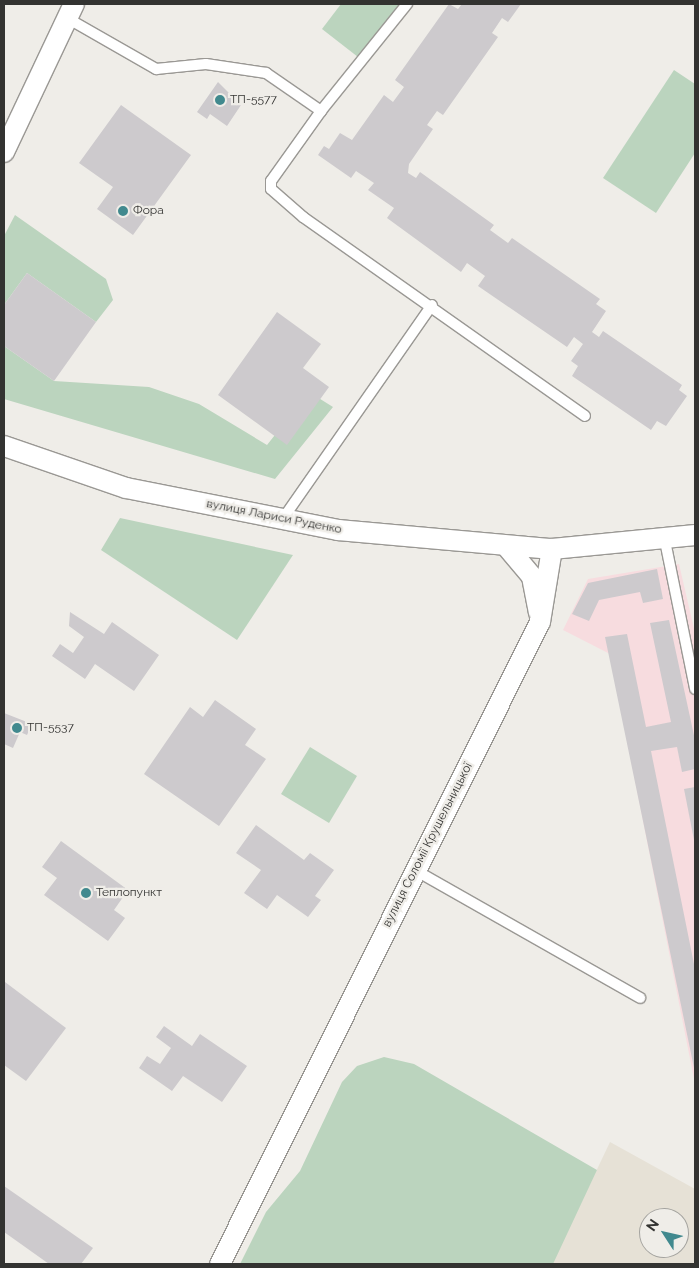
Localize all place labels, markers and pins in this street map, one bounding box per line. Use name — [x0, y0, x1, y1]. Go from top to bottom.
place label: ТП-5577 — [230, 93, 277, 107]
marker: ТП-5577 — [214, 94, 226, 106]
place label: Фора — [133, 204, 164, 218]
marker: Фора — [117, 205, 129, 217]
place label: ТП-5537 — [27, 721, 74, 735]
marker: ТП-5537 — [11, 722, 23, 734]
place label: Теплопункт — [96, 886, 162, 900]
marker: Теплопункт — [80, 887, 92, 899]

